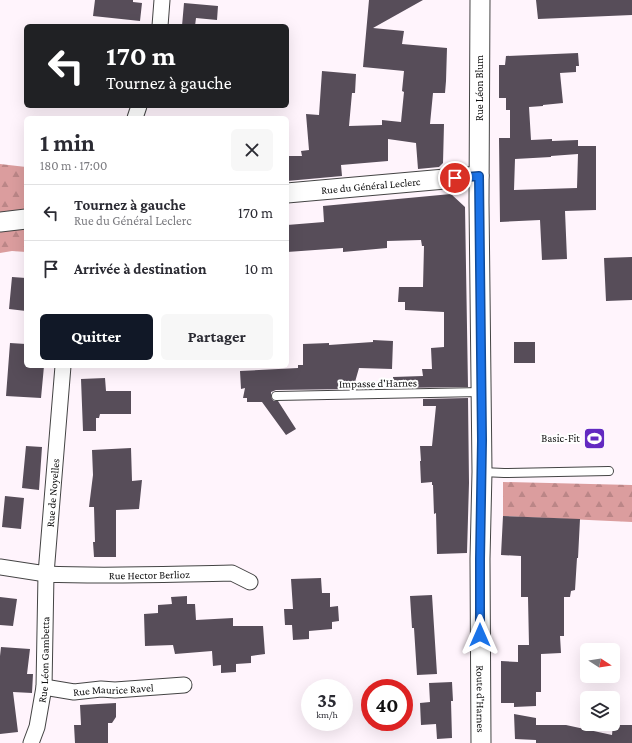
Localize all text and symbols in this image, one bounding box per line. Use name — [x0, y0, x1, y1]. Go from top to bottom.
icon: left — [40, 40, 92, 92]
text: 170 m — [106, 40, 176, 71]
street label: Rue Léon Blum — [473, 55, 485, 121]
text: Tournez à gauche — [106, 73, 232, 93]
text: 1 min — [40, 129, 95, 156]
button: close — [231, 129, 273, 171]
text: 180 m · 17:00 — [40, 158, 107, 173]
pin — [438, 161, 472, 195]
icon: arrive — [444, 167, 466, 189]
street label: Rue du Général Leclerc — [321, 175, 421, 196]
text: Tournez à gauche — [74, 197, 186, 213]
icon: left — [40, 202, 62, 224]
text: 170 m — [238, 205, 273, 221]
text: Rue du Général Leclerc — [74, 213, 192, 228]
icon: arrive — [40, 258, 62, 280]
text: Arrivée à destination — [74, 261, 207, 277]
text: 10 m — [245, 261, 273, 277]
button: Quitter — [40, 314, 153, 360]
button: Partager — [161, 314, 273, 360]
street label: Impasse d'Harnes — [339, 376, 417, 391]
sports icon: Basic-Fit — [582, 425, 608, 451]
place label: Basic-Fit — [541, 432, 580, 444]
street label: Rue de Noyelles — [44, 458, 61, 528]
street label: Rue Hector Berlioz — [109, 568, 190, 581]
position arrow — [459, 614, 501, 656]
street label: Rue Léon Gambetta — [35, 616, 51, 704]
north arrow — [580, 643, 620, 683]
map controls — [580, 643, 620, 731]
street label: Route d'Harnes — [475, 665, 487, 733]
speed limit sign: 40 — [361, 679, 413, 731]
street label: Rue Maurice Ravel — [73, 681, 154, 698]
text: 35 — [317, 689, 337, 711]
button: layers — [580, 691, 620, 731]
text: km/h — [316, 709, 338, 720]

